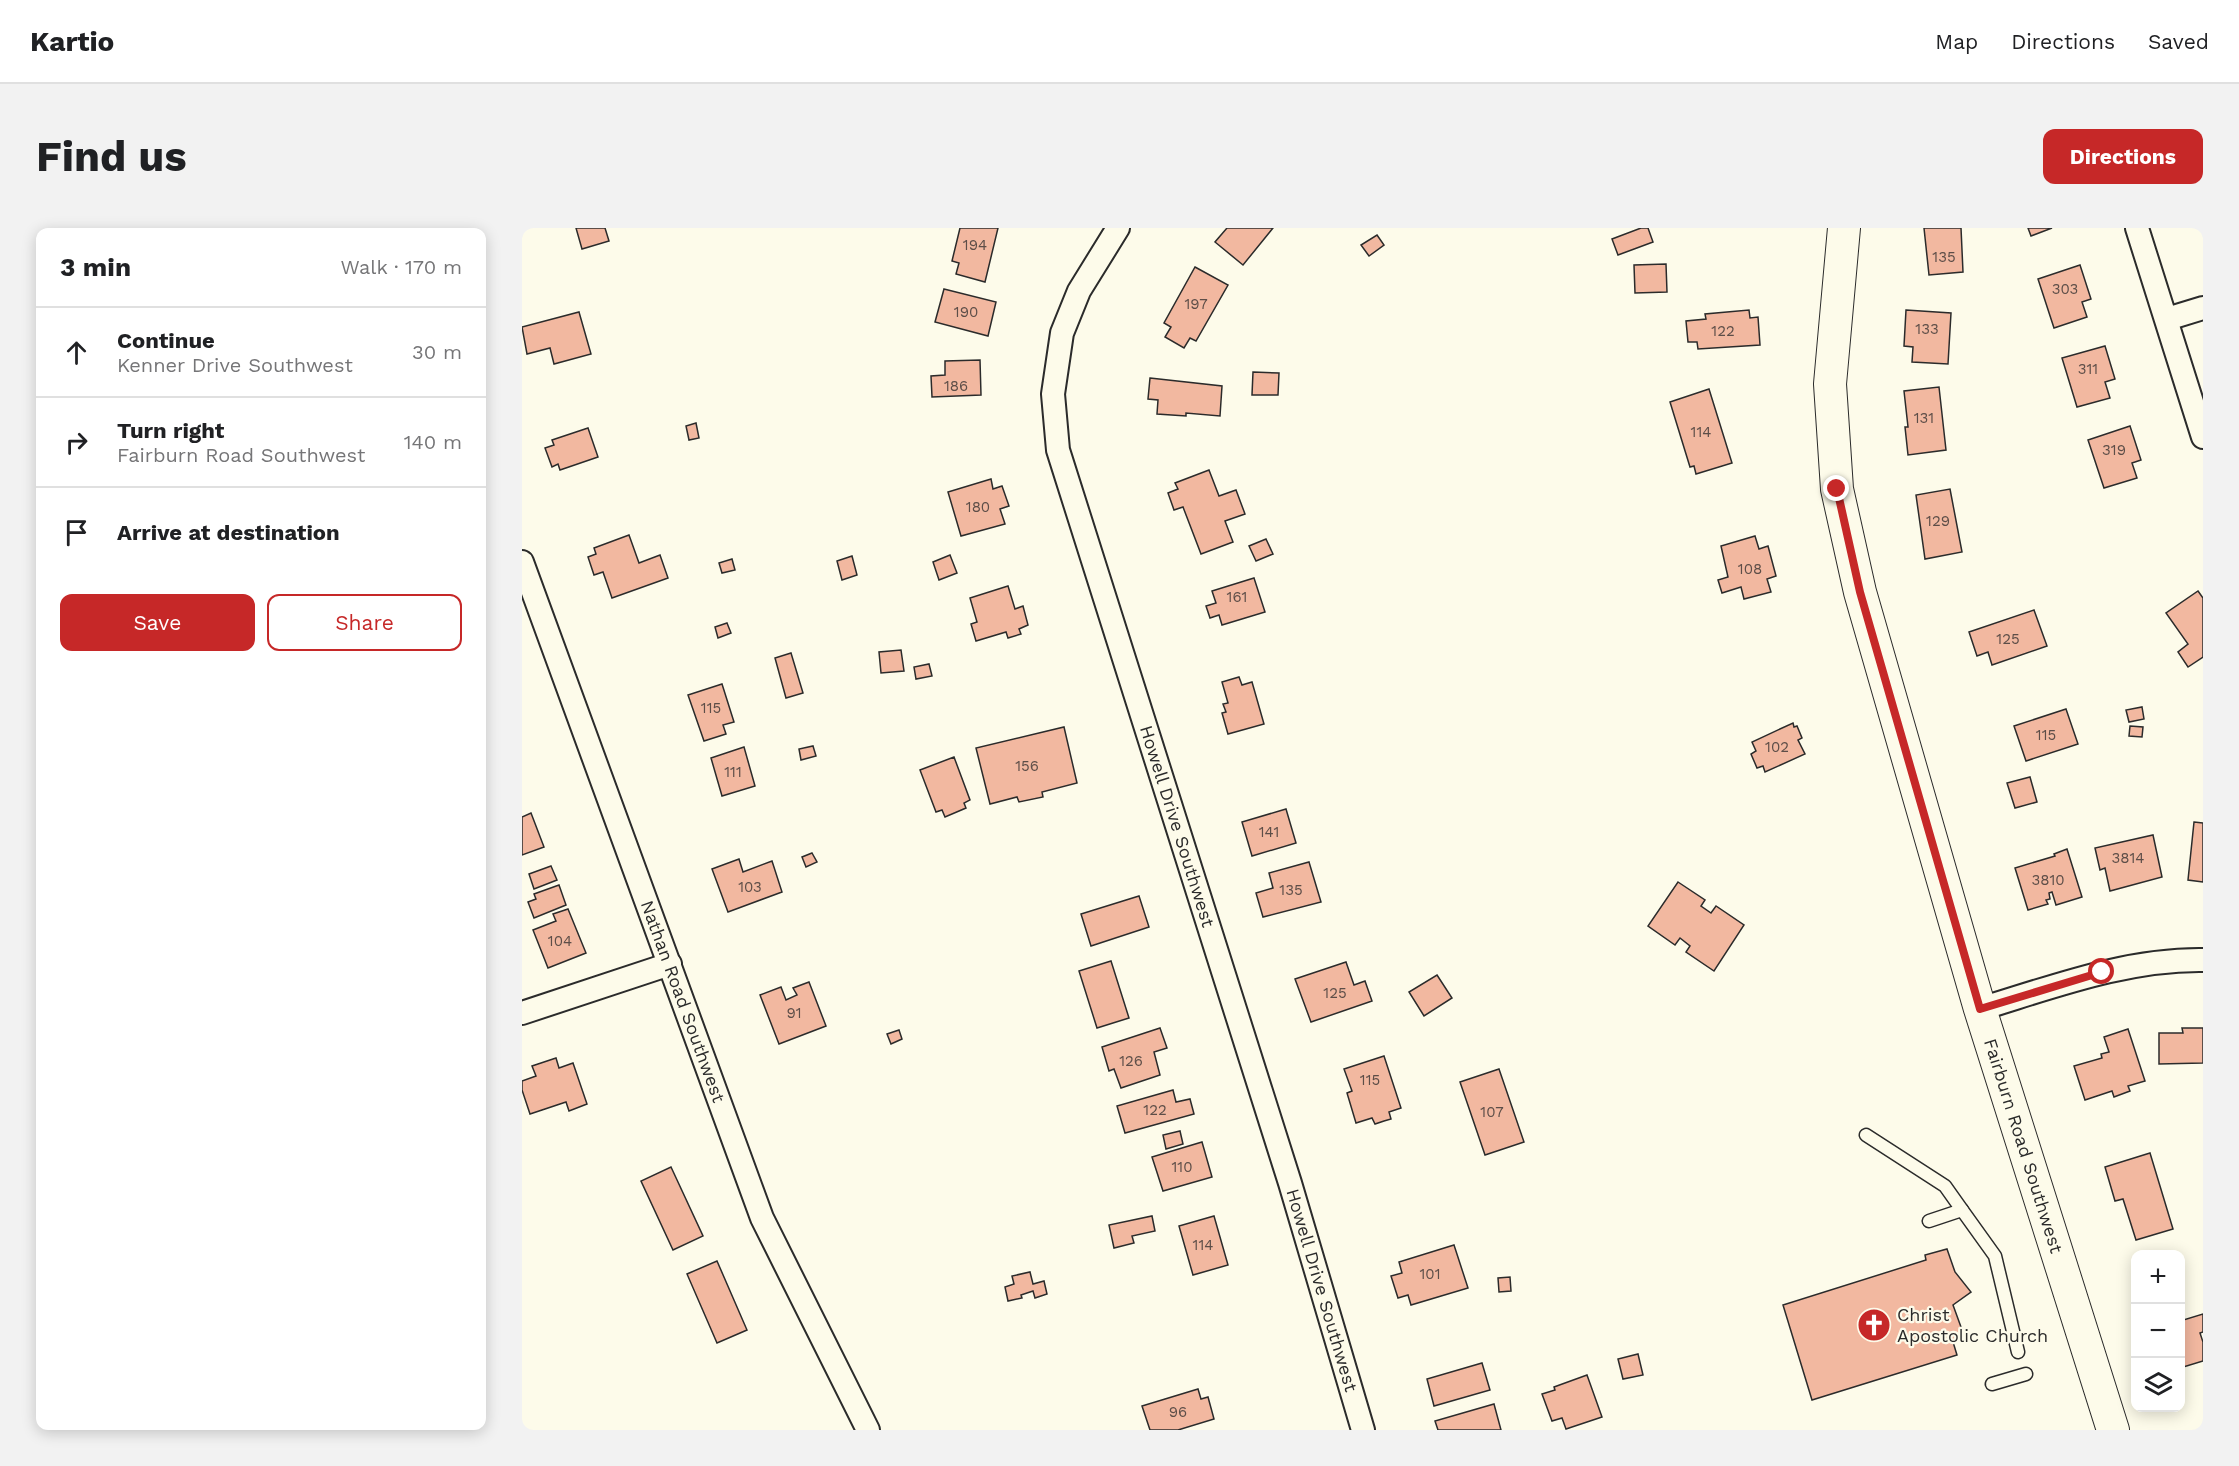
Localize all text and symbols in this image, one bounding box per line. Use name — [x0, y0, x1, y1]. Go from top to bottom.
text: Kartio — [30, 25, 114, 58]
text: Map — [1935, 29, 1978, 54]
text: Directions — [2011, 29, 2115, 54]
text: Saved — [2148, 29, 2209, 54]
button: Directions — [2043, 129, 2203, 184]
text: Find us — [36, 132, 187, 181]
house number: 194 — [963, 236, 987, 254]
house number: 135 — [1932, 248, 1956, 266]
text: 3 min — [60, 252, 131, 282]
text: Walk · 170 m — [341, 255, 462, 279]
house number: 303 — [2052, 280, 2078, 298]
house number: 197 — [1184, 295, 1208, 313]
house number: 190 — [954, 303, 978, 321]
house number: 133 — [1915, 320, 1939, 338]
house number: 122 — [1711, 322, 1735, 340]
text: Continue — [117, 328, 215, 353]
icon: ahead — [60, 336, 93, 369]
text: 30 m — [412, 340, 462, 364]
text: Kenner Drive Southwest — [117, 353, 353, 377]
house number: 311 — [2078, 360, 2098, 378]
house number: 186 — [944, 377, 968, 395]
house number: 131 — [1914, 409, 1934, 427]
text: Turn right — [117, 418, 224, 443]
house number: 114 — [1691, 423, 1711, 441]
icon: right — [60, 426, 93, 459]
text: 140 m — [404, 430, 462, 454]
house number: 319 — [2102, 441, 2126, 459]
text: Fairburn Road Southwest — [117, 443, 365, 467]
route end — [1823, 475, 1849, 501]
house number: 180 — [966, 498, 990, 516]
house number: 129 — [1926, 512, 1950, 530]
icon: arrive — [60, 516, 93, 549]
text: Arrive at destination — [117, 520, 340, 545]
house number: 108 — [1738, 560, 1762, 578]
house number: 161 — [1227, 588, 1247, 606]
button: Save — [60, 594, 255, 651]
button: Share — [267, 594, 462, 651]
house number: 125 — [1996, 630, 2020, 648]
house number: 115 — [701, 699, 721, 717]
street label: Howell Drive Southwest — [1136, 723, 1219, 930]
house number: 115 — [2036, 726, 2056, 744]
house number: 102 — [1765, 738, 1789, 756]
house number: 156 — [1015, 757, 1039, 775]
house number: 111 — [724, 763, 742, 781]
house number: 141 — [1259, 823, 1279, 841]
house number: 3814 — [2111, 849, 2145, 867]
house number: 3810 — [2031, 871, 2065, 889]
house number: 103 — [738, 878, 762, 896]
house number: 135 — [1279, 881, 1303, 899]
street label: Nathan Road Southwest — [637, 897, 730, 1106]
house number: 104 — [548, 932, 572, 950]
route start — [2088, 958, 2114, 984]
house number: 125 — [1323, 984, 1347, 1002]
house number: 91 — [786, 1004, 802, 1022]
street label: Fairburn Road Southwest — [1980, 1036, 2068, 1256]
house number: 126 — [1119, 1052, 1143, 1070]
house number: 115 — [1360, 1071, 1380, 1089]
house number: 122 — [1143, 1101, 1167, 1119]
house number: 107 — [1480, 1103, 1504, 1121]
house number: 110 — [1171, 1158, 1193, 1176]
street label: Howell Drive Southwest — [1282, 1186, 1362, 1394]
house number: 114 — [1193, 1236, 1213, 1254]
map controls — [2131, 1250, 2185, 1412]
button: + — [2131, 1250, 2185, 1304]
house number: 101 — [1419, 1265, 1441, 1283]
place label: Christ Apostolic Church — [1897, 1304, 2048, 1346]
button: − — [2131, 1304, 2185, 1358]
church icon: Christ Apostolic Church — [1856, 1307, 1892, 1343]
button: layers — [2131, 1358, 2185, 1412]
house number: 96 — [1169, 1403, 1187, 1421]

